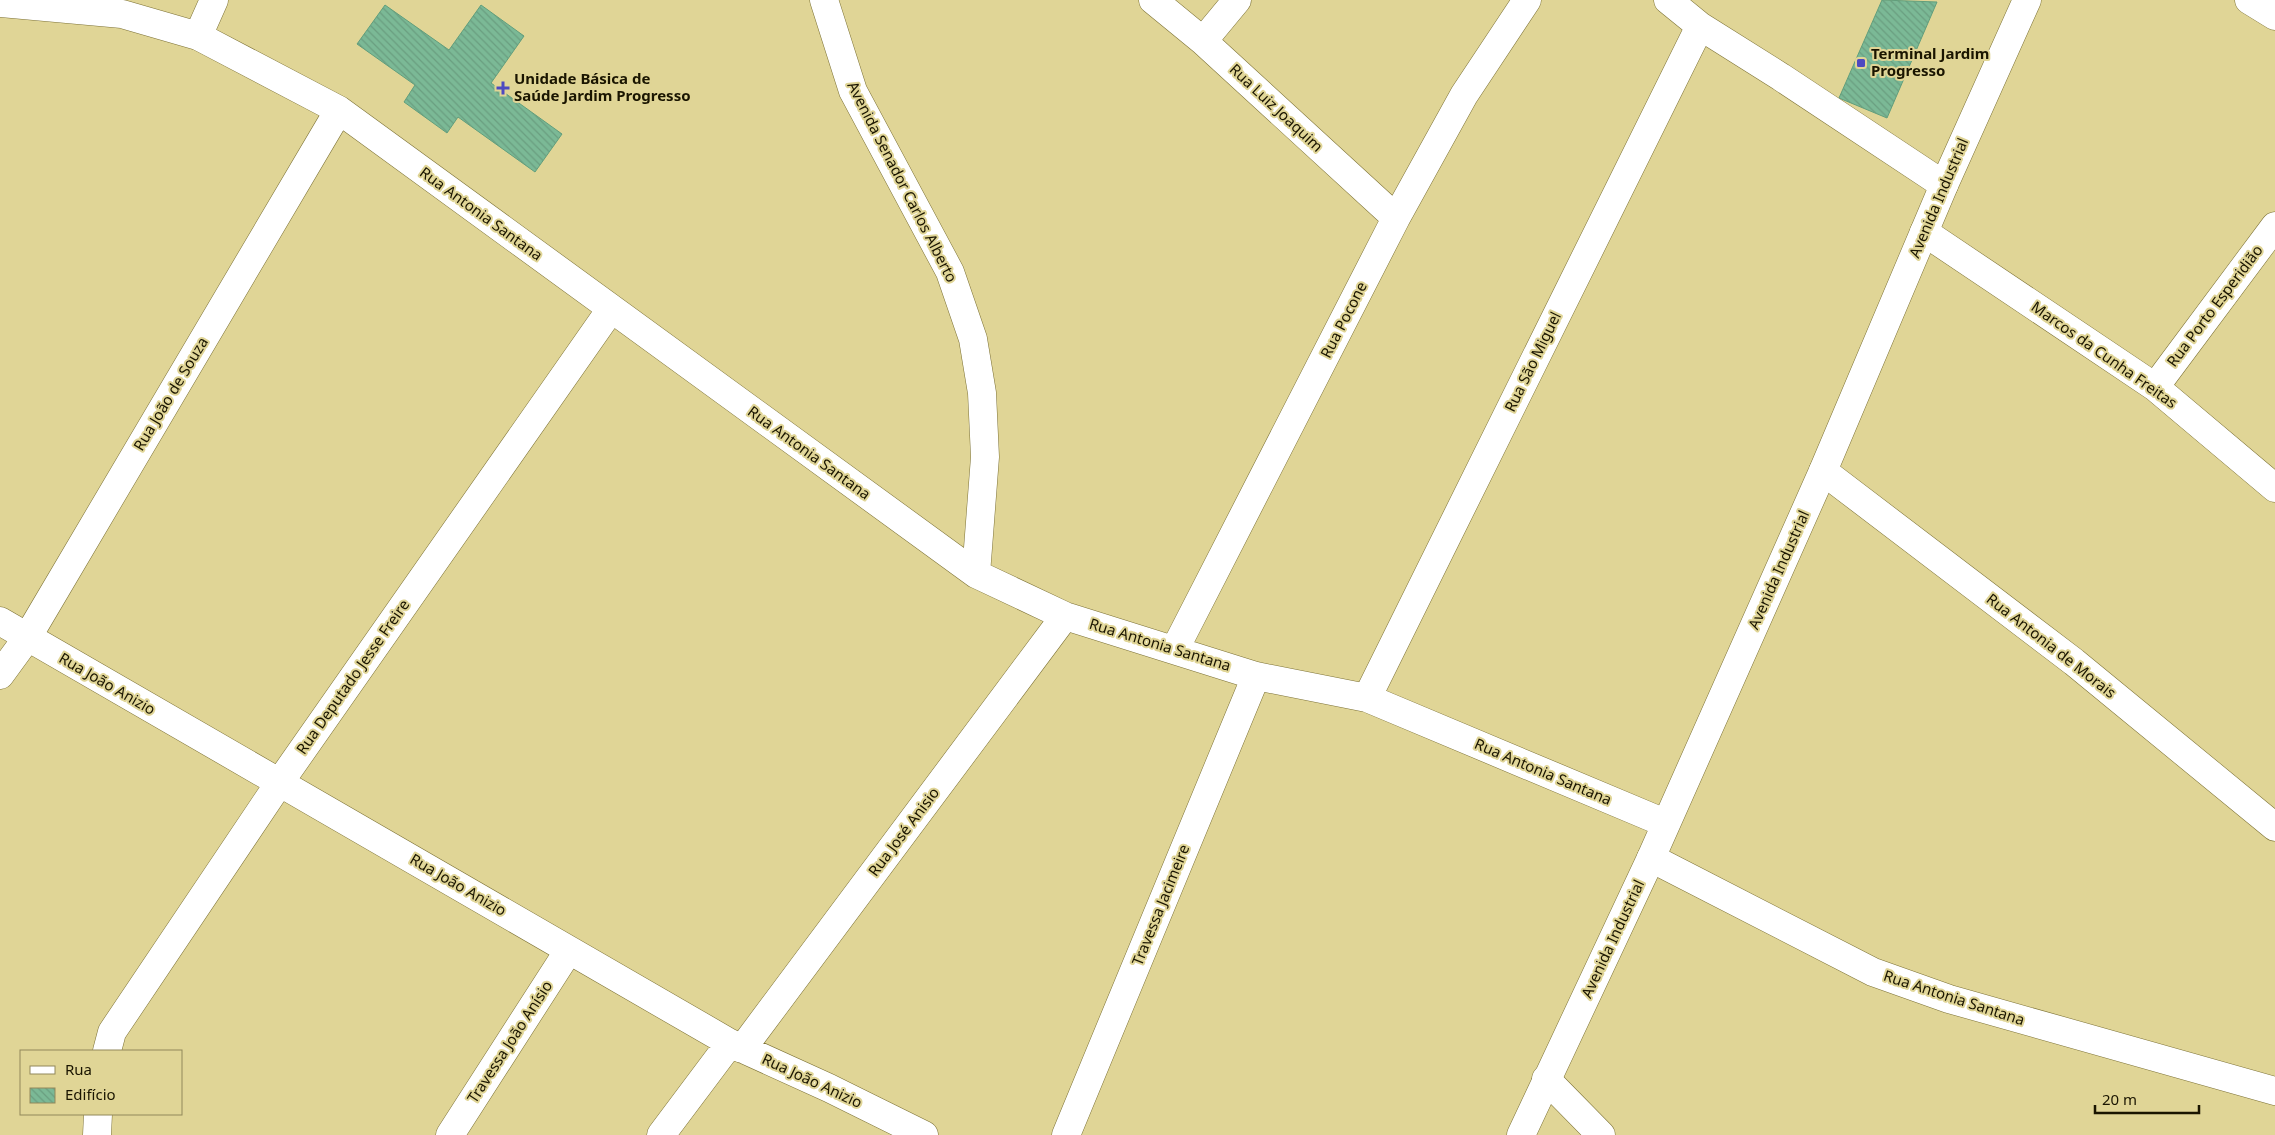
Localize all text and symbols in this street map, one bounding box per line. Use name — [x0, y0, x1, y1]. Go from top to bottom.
place label: Terminal Jardim Progresso — [1871, 43, 1989, 80]
marker: Terminal Jardim Progresso — [1855, 57, 1867, 69]
street label: Rua Luiz Joaquim — [1226, 59, 1328, 156]
place label: Unidade Básica de Saúde Jardim Progresso — [514, 68, 691, 105]
street label: Avenida Senador Carlos Alberto — [843, 78, 962, 285]
marker: Unidade Básica de Saúde Jardim Progresso — [496, 81, 510, 95]
street label: Avenida Industrial — [1904, 135, 1972, 261]
street label: Rua Antonia Santana — [416, 162, 547, 265]
street label: Rua Porto Esperidião — [2162, 240, 2267, 370]
street label: Rua Pocone — [1315, 278, 1371, 361]
street label: Marcos da Cunha Freitas — [2028, 296, 2181, 412]
street label: Rua São Miguel — [1499, 308, 1565, 415]
street label: Rua João de Souza — [128, 333, 212, 454]
street label: Rua Antonia Santana — [744, 401, 875, 504]
street label: Avenida Industrial — [1743, 507, 1813, 632]
street label: Rua Antonia de Morais — [1983, 588, 2121, 702]
street label: Rua Deputado Jesse Freire — [291, 595, 413, 758]
street label: Rua Antonia Santana — [1087, 613, 1234, 675]
street label: Rua João Anizio — [56, 647, 159, 719]
street label: Rua Antonia Santana — [1472, 733, 1615, 809]
street label: Rua José Anisio — [863, 783, 943, 880]
street label: Travessa Jacimeire — [1127, 841, 1194, 968]
street label: Rua João Anizio — [407, 848, 510, 920]
street label: Avenida Industrial — [1576, 876, 1648, 1001]
street label: Rua Antonia Santana — [1881, 965, 2027, 1029]
street label: Travessa João Anísio — [462, 976, 556, 1106]
street label: Rua João Anizio — [759, 1048, 866, 1112]
legend — [20, 1050, 182, 1115]
text: Rua — [65, 1059, 92, 1079]
scale bar — [2095, 1082, 2199, 1114]
text: Edifício — [65, 1084, 116, 1104]
text: 20 m — [2102, 1089, 2137, 1109]

